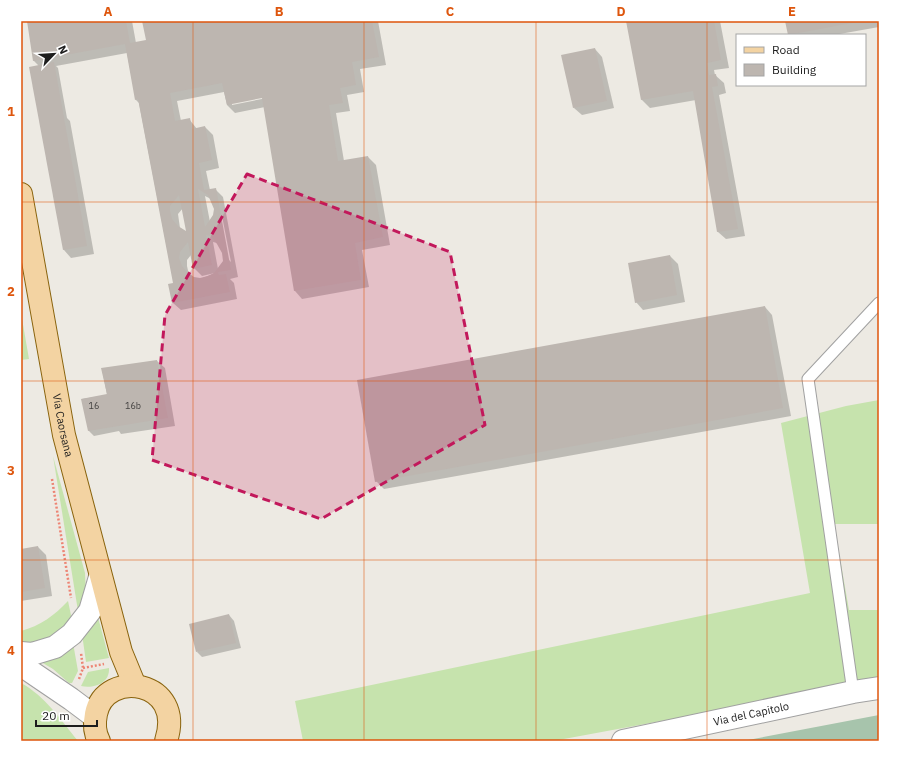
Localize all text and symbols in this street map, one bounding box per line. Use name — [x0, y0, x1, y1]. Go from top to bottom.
text: A — [104, 3, 113, 20]
text: B — [275, 3, 284, 20]
text: C — [446, 3, 455, 20]
text: D — [616, 3, 626, 20]
text: E — [788, 3, 796, 20]
north arrow — [34, 34, 74, 74]
legend — [736, 34, 866, 86]
text: Road — [772, 42, 800, 57]
text: N — [55, 43, 71, 56]
text: Building — [772, 62, 817, 77]
text: 1 — [7, 103, 15, 120]
text: 2 — [7, 283, 15, 300]
street label: Via Caorsana — [50, 392, 76, 458]
house number: 16 — [89, 400, 99, 411]
house number: 16b — [125, 400, 141, 411]
text: 3 — [7, 462, 15, 479]
text: 4 — [7, 642, 15, 659]
street label: Via del Capitolo — [712, 699, 790, 729]
scale bar — [36, 702, 97, 728]
text: 20 m — [42, 708, 70, 723]

